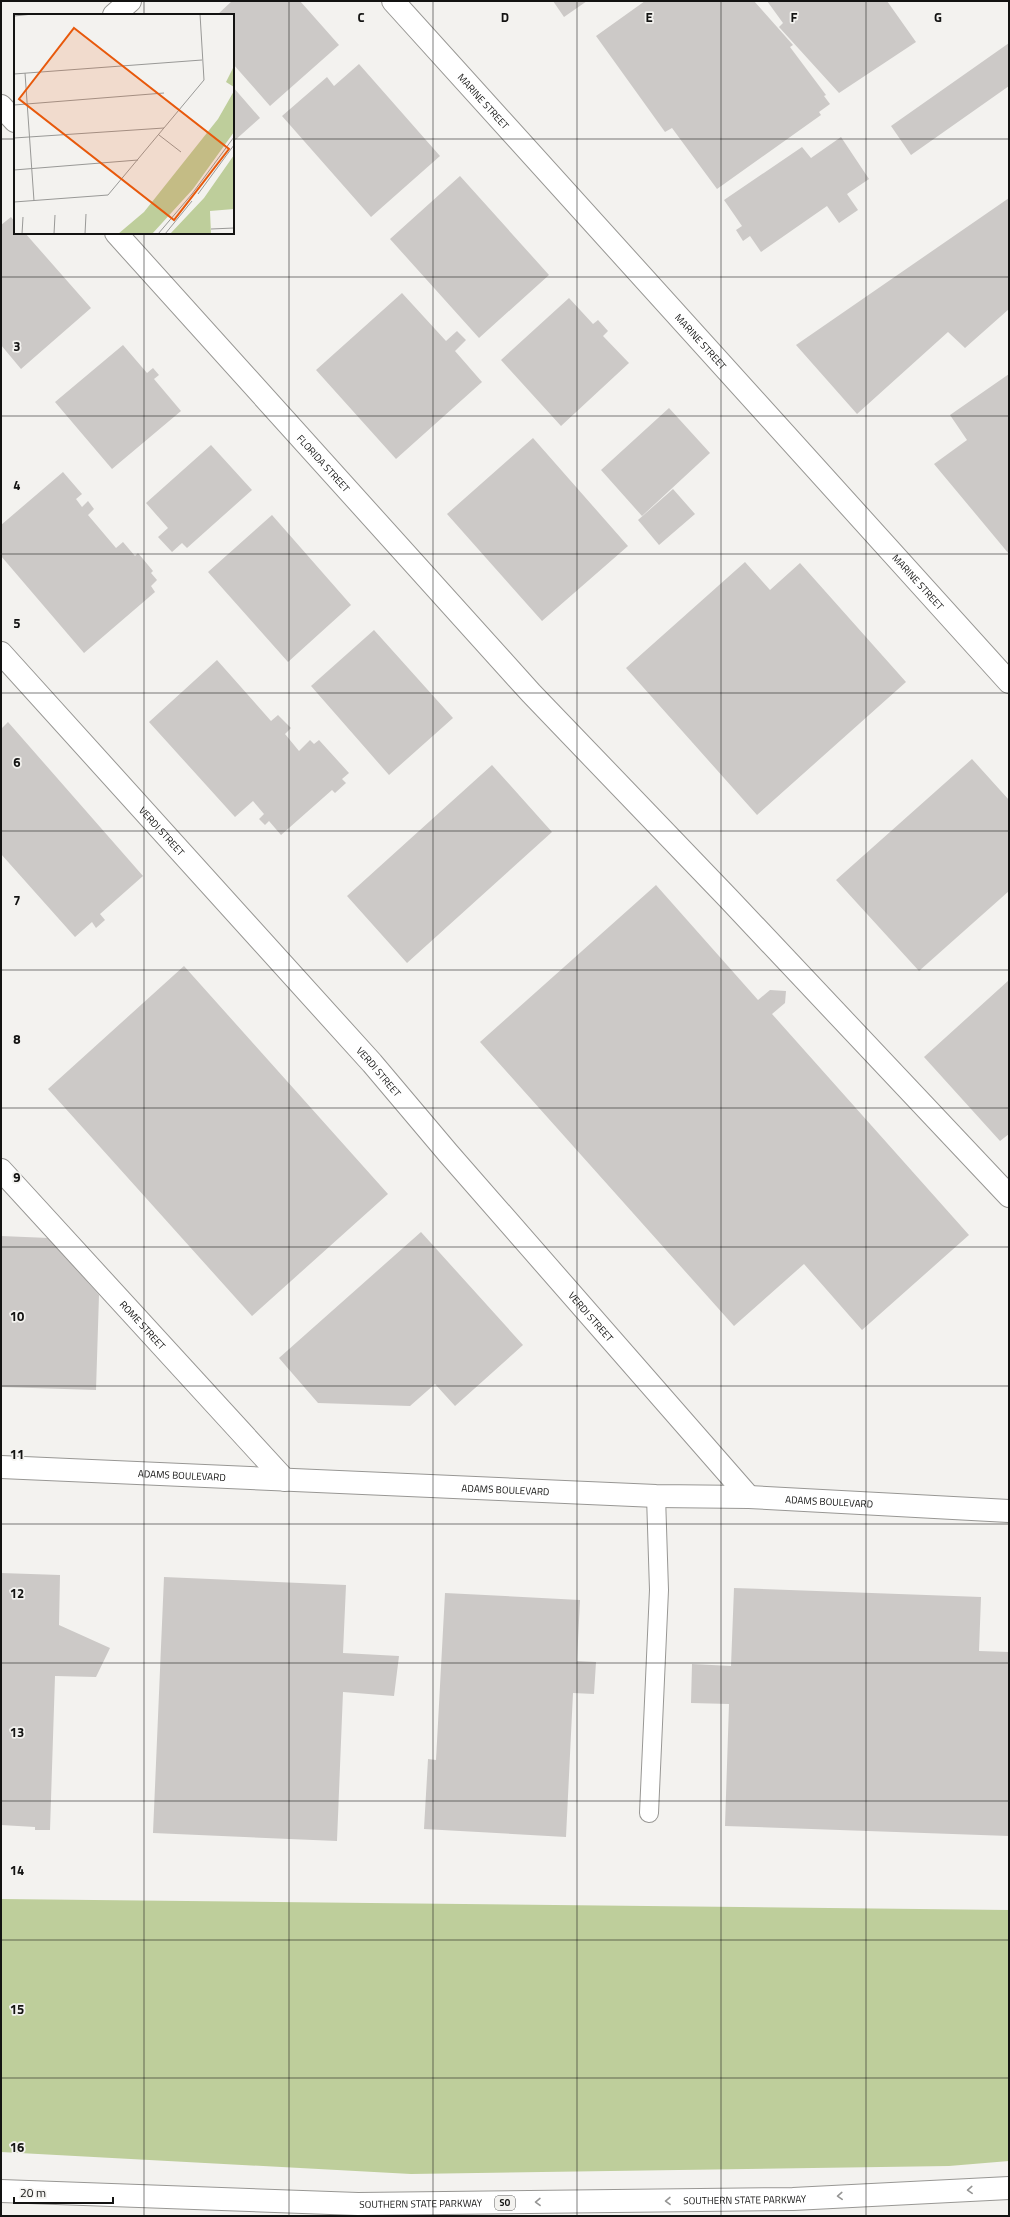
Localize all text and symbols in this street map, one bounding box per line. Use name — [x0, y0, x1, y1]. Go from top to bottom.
text: C — [357, 7, 365, 27]
text: D — [501, 7, 509, 27]
text: E — [645, 7, 653, 27]
text: F — [791, 7, 798, 27]
text: G — [934, 7, 942, 27]
inset map — [14, 14, 234, 234]
street label: MARINE STREET — [454, 70, 513, 133]
street label: MARINE STREET — [671, 310, 730, 374]
text: 3 — [13, 336, 21, 356]
street label: FLORIDA STREET — [293, 431, 354, 496]
text: 4 — [13, 475, 21, 495]
street label: MARINE STREET — [889, 551, 948, 614]
text: 5 — [13, 613, 21, 633]
text: 6 — [13, 752, 21, 772]
street label: VERDI STREET — [135, 803, 188, 860]
text: 7 — [13, 890, 21, 910]
text: 8 — [13, 1029, 21, 1049]
street label: VERDI STREET — [353, 1044, 405, 1101]
text: 9 — [13, 1167, 21, 1187]
street label: VERDI STREET — [565, 1289, 617, 1346]
street label: ROME STREET — [116, 1297, 169, 1354]
text: 10 — [10, 1306, 24, 1326]
text: 11 — [10, 1444, 24, 1464]
street label: ADAMS BOULEVARD — [138, 1466, 226, 1485]
street label: ADAMS BOULEVARD — [461, 1480, 550, 1499]
street label: ADAMS BOULEVARD — [785, 1492, 874, 1512]
text: 12 — [10, 1583, 24, 1603]
text: 13 — [10, 1722, 24, 1742]
text: 14 — [10, 1860, 24, 1880]
text: 15 — [10, 1999, 24, 2019]
text: 16 — [10, 2137, 24, 2157]
scale bar — [14, 2179, 113, 2205]
text: 20 m — [20, 2183, 46, 2202]
one-way arrow — [967, 2185, 973, 2194]
street label: SOUTHERN STATE PARKWAY — [683, 2191, 807, 2208]
one-way arrow — [837, 2192, 843, 2201]
street label: SOUTHERN STATE PARKWAY — [359, 2196, 483, 2212]
road number: SO — [495, 2196, 515, 2210]
one-way arrow — [665, 2197, 671, 2205]
one-way arrow — [535, 2198, 541, 2206]

